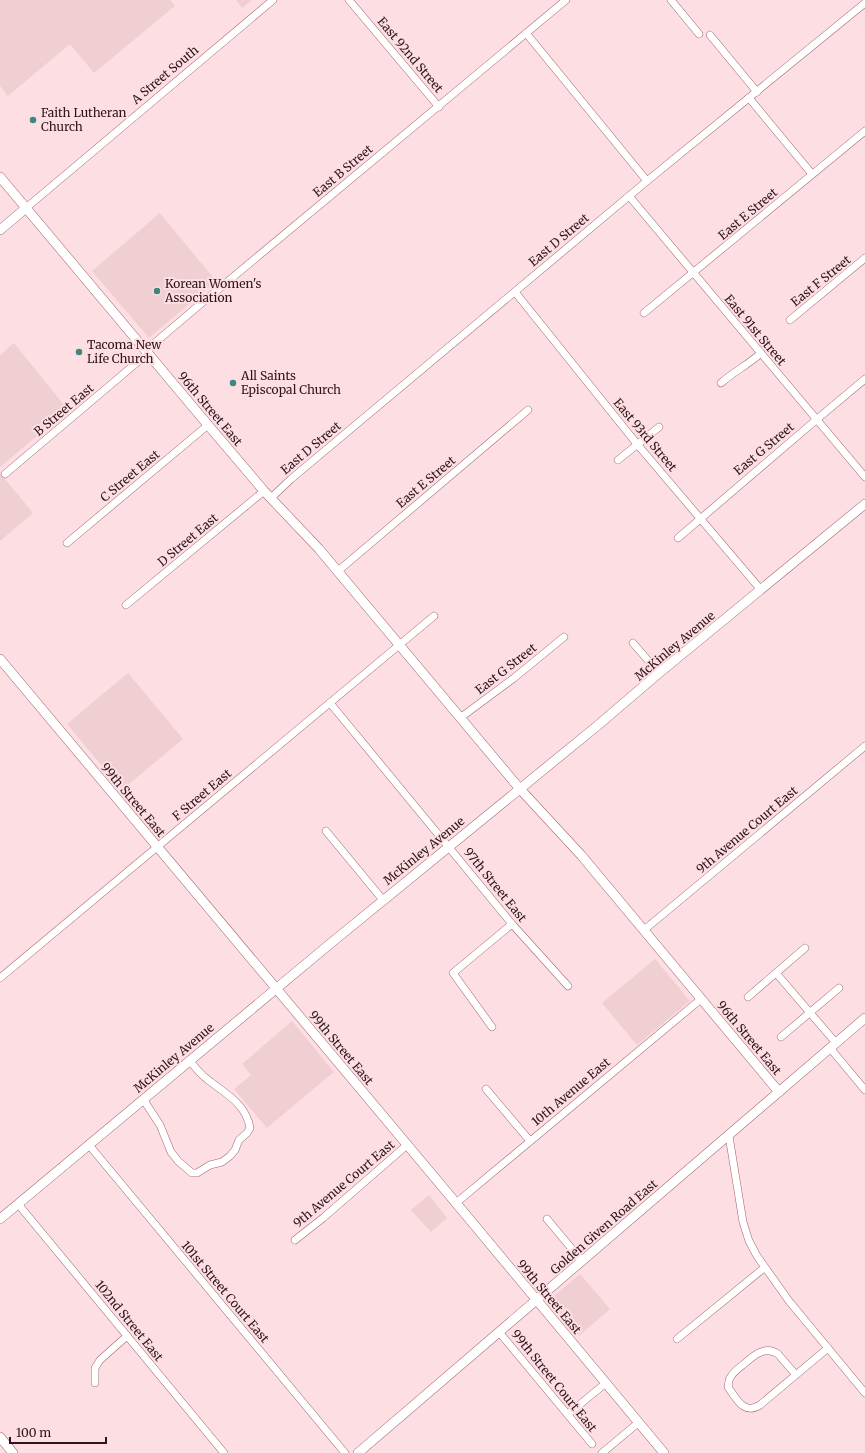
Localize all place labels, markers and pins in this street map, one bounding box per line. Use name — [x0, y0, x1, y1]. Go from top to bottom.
place label: Faith Lutheran Church — [41, 105, 127, 134]
marker: Faith Lutheran Church — [28, 115, 38, 125]
place label: Korean Women's Association — [164, 276, 262, 305]
marker: Korean Women's Association — [152, 286, 162, 296]
place label: Tacoma New Life Church — [87, 337, 162, 366]
marker: Tacoma New Life Church — [74, 347, 84, 357]
place label: All Saints Episcopal Church — [240, 368, 341, 397]
marker: All Saints Episcopal Church — [228, 378, 238, 388]

